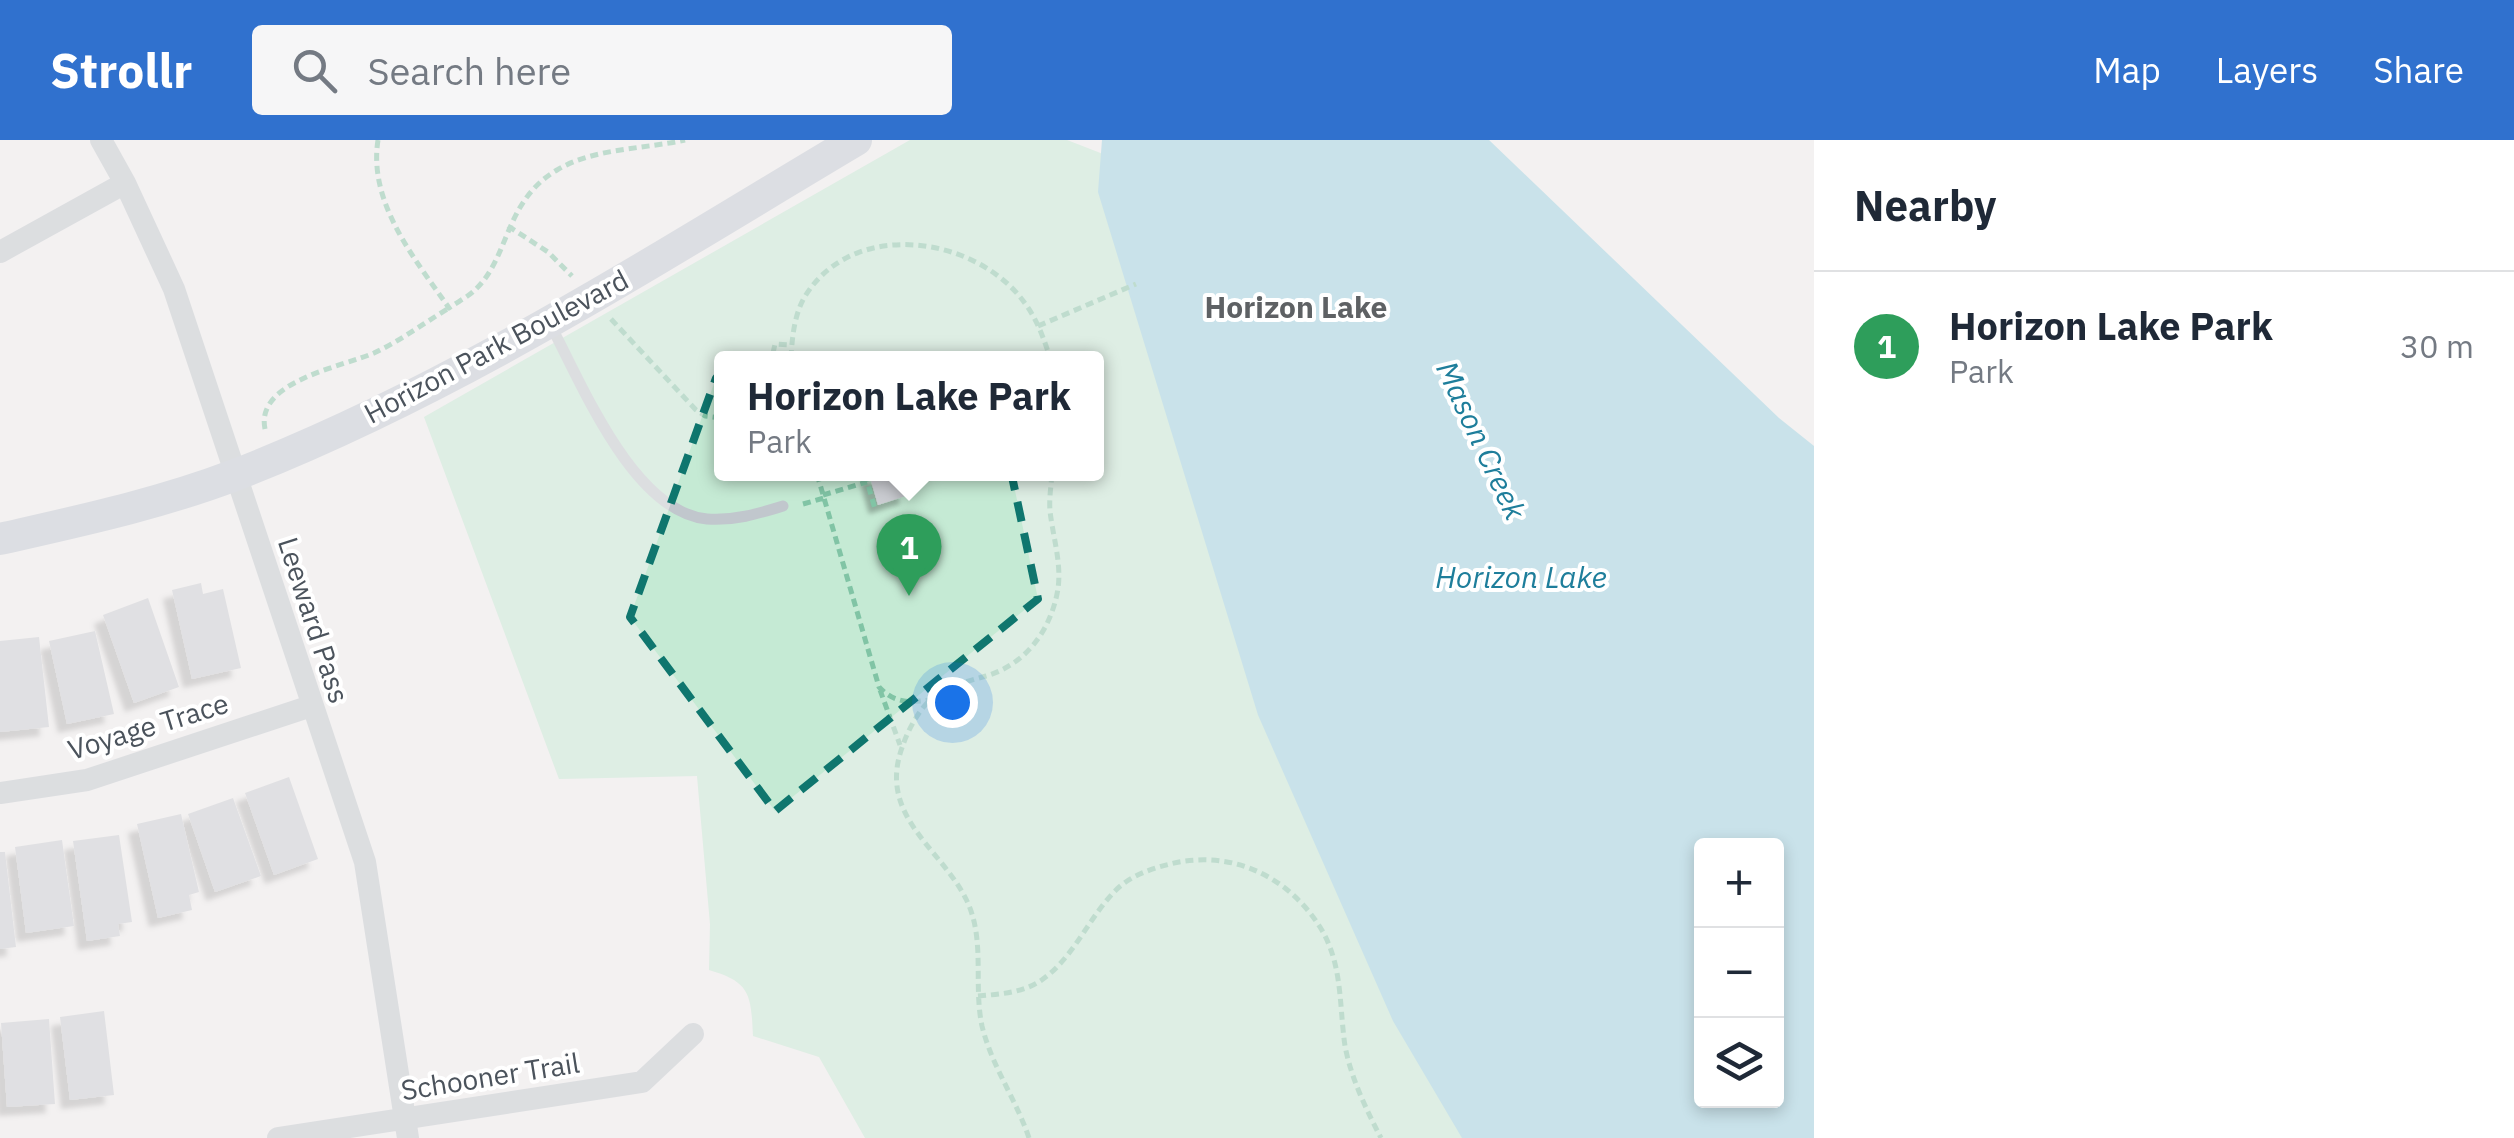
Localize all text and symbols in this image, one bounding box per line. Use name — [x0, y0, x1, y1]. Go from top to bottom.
search box — [252, 25, 952, 115]
text: Strollr — [50, 39, 192, 101]
icon: search — [287, 43, 342, 98]
text: Search here — [367, 46, 571, 95]
text: Map — [2093, 47, 2161, 93]
text: Layers — [2216, 47, 2318, 93]
text: Share — [2373, 47, 2464, 93]
text: Nearby — [1854, 178, 1996, 233]
street label: Horizon Park Boulevard — [357, 261, 635, 431]
district label: Horizon Lake — [1205, 287, 1387, 326]
text: Horizon Lake Park — [1949, 301, 2273, 350]
text: 1 — [1877, 325, 1896, 367]
text: 30 m — [2400, 325, 2474, 367]
text: Park — [1949, 350, 2014, 392]
popup — [714, 351, 1104, 481]
water label: Mason Creek — [1428, 354, 1536, 526]
text: Horizon Lake Park — [747, 371, 1071, 420]
text: Park — [747, 420, 812, 462]
pin: 1 — [876, 514, 942, 596]
street label: Leeward Pass — [270, 532, 358, 708]
water label: Horizon Lake — [1435, 557, 1607, 596]
your location — [927, 677, 978, 728]
street label: Voyage Trace — [63, 684, 233, 768]
map controls — [1694, 838, 1784, 1108]
button: + — [1694, 838, 1784, 928]
button: − — [1694, 928, 1784, 1018]
button: layers — [1694, 1018, 1784, 1108]
street label: Schooner Trail — [398, 1044, 582, 1108]

